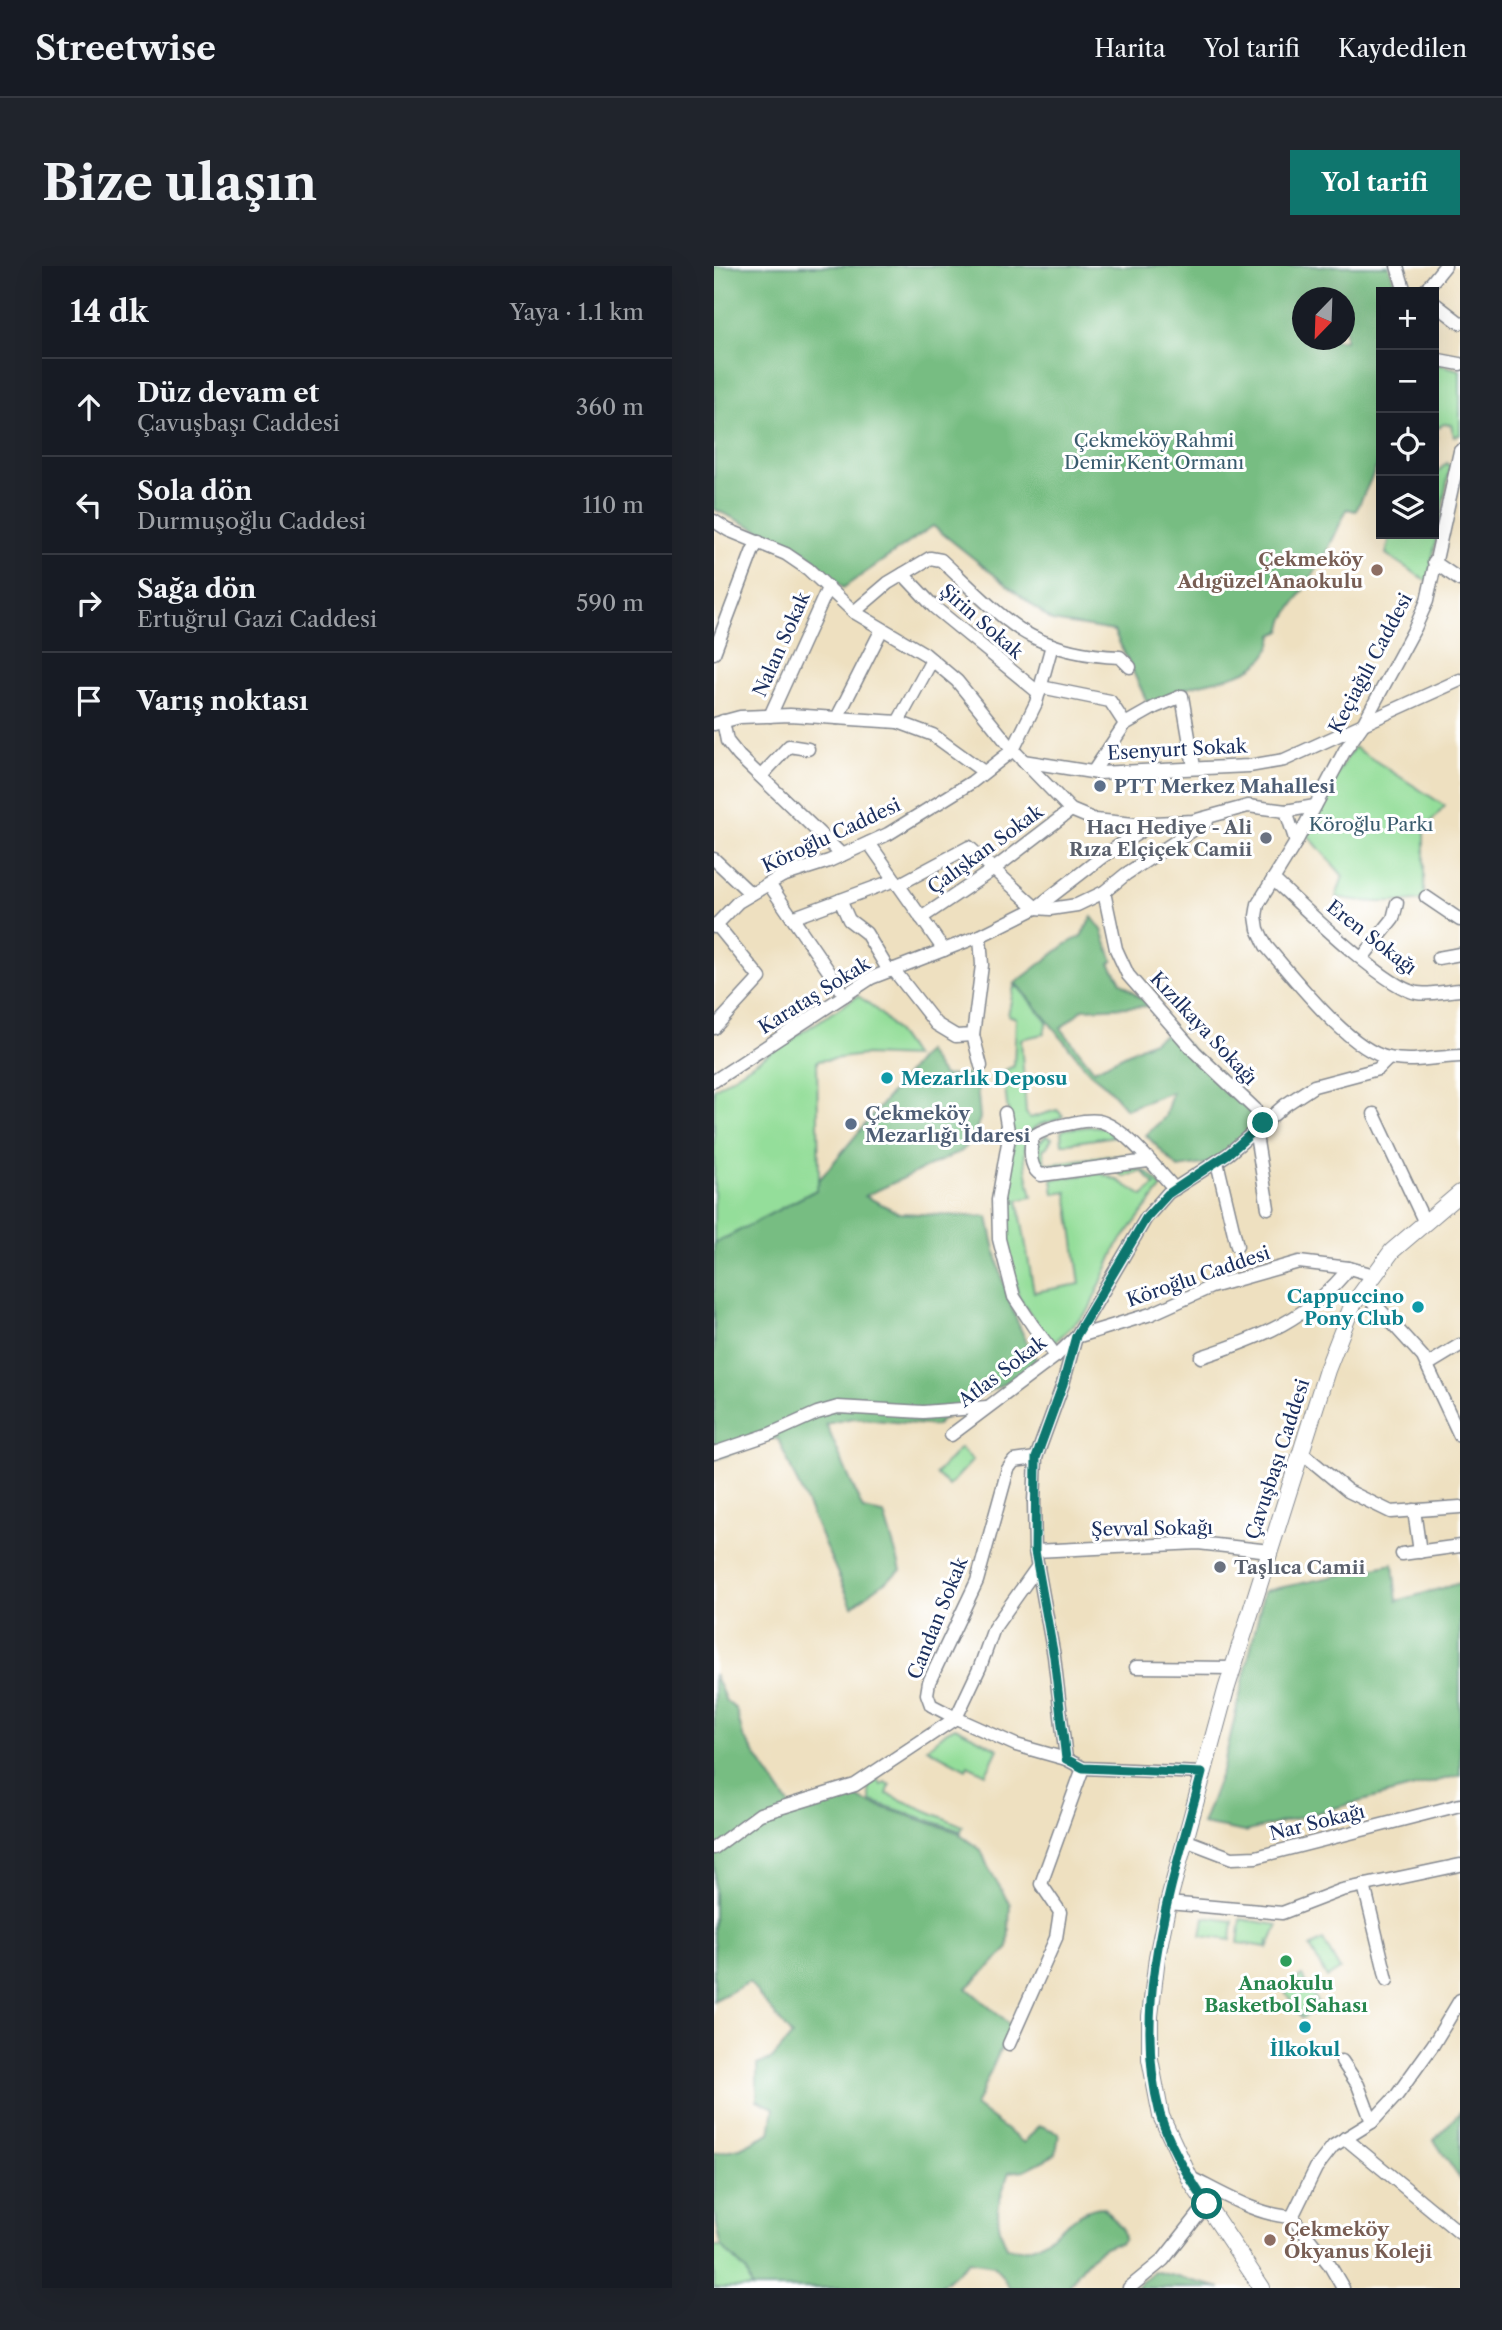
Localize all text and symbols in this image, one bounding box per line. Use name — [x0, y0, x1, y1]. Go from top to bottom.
text: Streetwise — [35, 28, 216, 69]
text: Harita — [1094, 34, 1166, 63]
text: Yol tarifi — [1204, 34, 1300, 63]
text: Kaydedilen — [1338, 34, 1467, 63]
button: Yol tarifi — [1290, 150, 1460, 215]
text: Bize ulaşın — [42, 152, 317, 213]
north arrow — [1292, 287, 1355, 350]
map controls — [1376, 287, 1439, 539]
button: + — [1376, 287, 1439, 350]
text: 14 dk — [70, 293, 149, 330]
text: Yaya · 1.1 km — [509, 298, 644, 326]
button: − — [1376, 350, 1439, 413]
text: Düz devam et — [137, 377, 319, 409]
icon: ahead — [70, 388, 108, 426]
text: 360 m — [576, 393, 644, 421]
text: Çavuşbaşı Caddesi — [137, 409, 340, 437]
button: locate — [1376, 413, 1439, 476]
park label: Çekmeköy Rahmi Demir Kent Ormanı — [1064, 429, 1244, 474]
text: Sola dön — [137, 475, 252, 507]
button: layers — [1376, 476, 1439, 539]
icon: left — [70, 486, 108, 524]
text: 110 m — [583, 491, 644, 519]
text: Durmuşoğlu Caddesi — [137, 507, 366, 535]
place label: Çekmeköy Adıgüzel Anaokulu — [1177, 548, 1364, 593]
marker: Çekmeköy Adıgüzel Anaokulu — [1369, 562, 1385, 578]
text: Sağa dön — [137, 573, 256, 605]
street label: Şirin Sokak — [935, 579, 1029, 664]
icon: right — [70, 584, 108, 622]
street label: Nalan Sokak — [748, 587, 815, 700]
text: 590 m — [576, 589, 644, 617]
street label: Keçiağılı Caddesi — [1324, 589, 1417, 737]
text: Ertuğrul Gazi Caddesi — [137, 605, 377, 633]
icon: arrive — [70, 682, 108, 720]
text: Varış noktası — [137, 685, 308, 717]
street label: Esenyurt Sokak — [1106, 734, 1249, 765]
place label: PTT Merkez Mahallesi — [1114, 775, 1335, 798]
marker: PTT Merkez Mahallesi — [1092, 778, 1108, 794]
street label: Köroğlu Caddesi — [758, 793, 904, 878]
street label: Çalışkan Sokak — [923, 799, 1048, 899]
park label: Köroğlu Parkı — [1309, 813, 1433, 836]
place label: Hacı Hediye - Ali Rıza Elçiçek Camii — [1069, 816, 1252, 861]
marker: Hacı Hediye - Ali Rıza Elçiçek Camii — [1258, 830, 1274, 846]
street label: Eren Sokağı — [1322, 895, 1421, 980]
street label: Karataş Sokak — [754, 951, 875, 1039]
street label: Kızılkaya Sokağı — [1145, 967, 1262, 1090]
place label: Mezarlık Deposu — [901, 1067, 1068, 1090]
marker: Mezarlık Deposu — [879, 1070, 895, 1086]
place label: Çekmeköy Mezarlığı İdaresi — [865, 1102, 1031, 1147]
route end — [1247, 1107, 1278, 1138]
marker: Çekmeköy Mezarlığı İdaresi — [843, 1116, 859, 1132]
street label: Köroğlu Caddesi — [1124, 1241, 1273, 1312]
place label: Cappuccino Pony Club — [1287, 1285, 1404, 1330]
marker: Cappuccino Pony Club — [1410, 1299, 1426, 1315]
street label: Atlas Sokak — [953, 1330, 1052, 1413]
street label: Çavuşbaşı Caddesi — [1241, 1376, 1314, 1542]
street label: Şevval Sokağı — [1091, 1516, 1213, 1541]
street label: Candan Sokak — [902, 1553, 973, 1683]
place label: Taşlıca Camii — [1234, 1556, 1365, 1579]
marker: Taşlıca Camii — [1212, 1559, 1228, 1575]
street label: Nar Sokağı — [1267, 1800, 1367, 1845]
marker: Anaokulu Basketbol Sahası — [1278, 1953, 1294, 1969]
place label: Anaokulu Basketbol Sahası — [1204, 1972, 1368, 2017]
marker: İlkokul — [1297, 2019, 1313, 2035]
place label: İlkokul — [1270, 2038, 1341, 2061]
route start — [1191, 2188, 1222, 2219]
place label: Çekmeköy Okyanus Koleji — [1284, 2218, 1432, 2263]
marker: Çekmeköy Okyanus Koleji — [1262, 2232, 1278, 2248]

